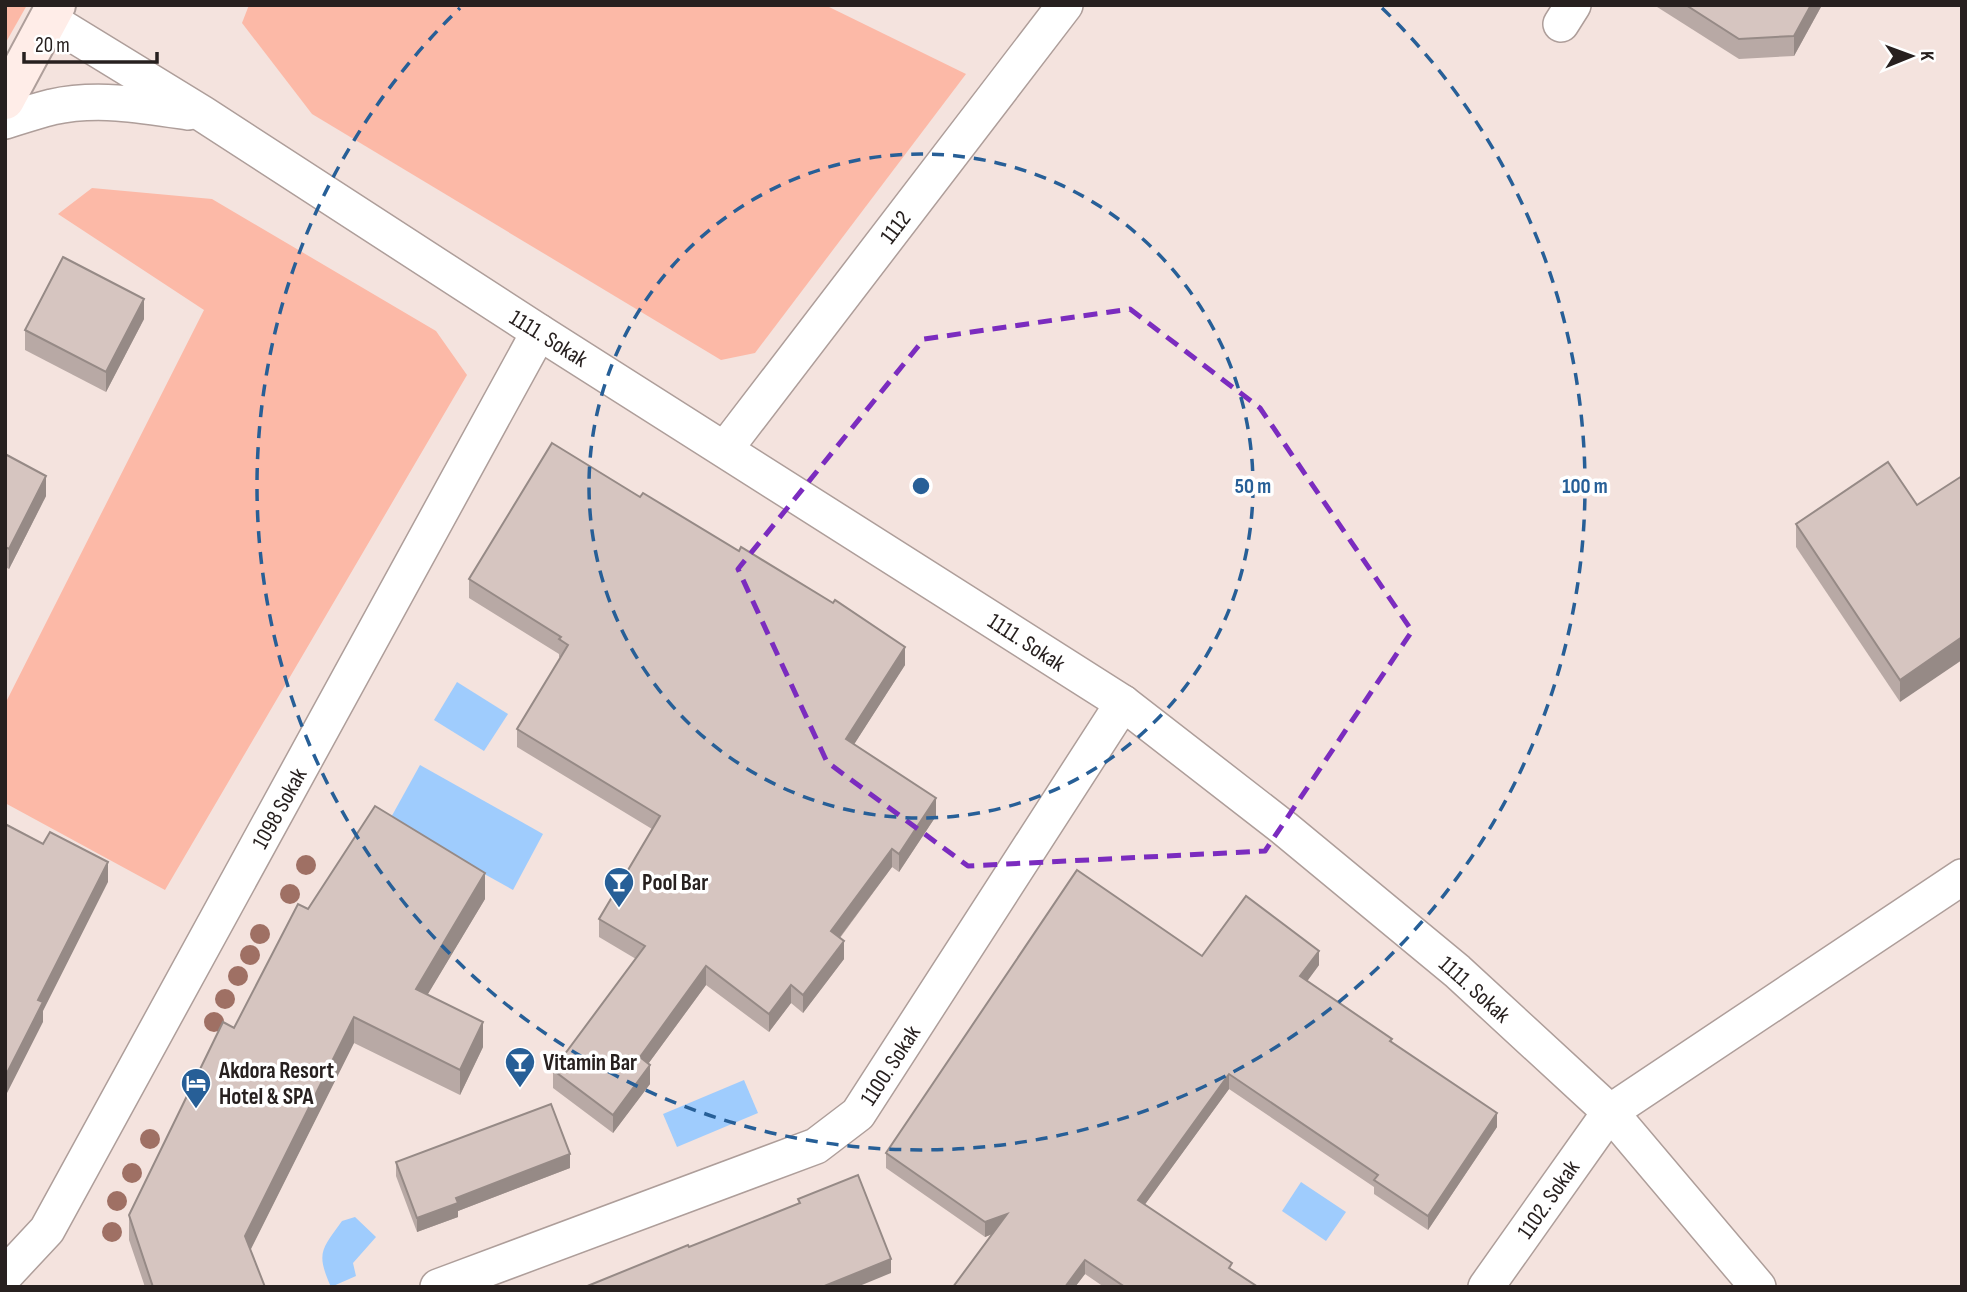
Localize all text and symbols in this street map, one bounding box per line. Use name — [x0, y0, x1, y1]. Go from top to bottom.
scale bar — [24, 21, 158, 65]
north arrow — [1876, 21, 1946, 91]
text: 20 m — [35, 33, 70, 58]
text: K — [1915, 51, 1938, 61]
street label: 1112 — [874, 206, 917, 250]
street label: 1111. Sokak — [504, 304, 593, 374]
centre of rings — [909, 474, 933, 498]
text: 50 m — [1235, 474, 1271, 499]
text: 100 m — [1562, 474, 1608, 499]
street label: 1111. Sokak — [982, 607, 1071, 678]
street label: 1098 Sokak — [246, 763, 314, 854]
bar icon: Pool Bar — [602, 865, 636, 909]
place label: Pool Bar — [642, 869, 708, 897]
street label: 1111. Sokak — [1433, 950, 1516, 1029]
street label: 1100. Sokak — [855, 1020, 927, 1111]
bar icon: Vitamin Bar — [503, 1045, 537, 1089]
place label: Vitamin Bar — [543, 1049, 637, 1077]
place label: Akdora Resort Hotel & SPA — [218, 1057, 334, 1111]
hotel icon: Akdora Resort Hotel & SPA — [179, 1066, 213, 1110]
street label: 1102. Sokak — [1512, 1155, 1586, 1244]

